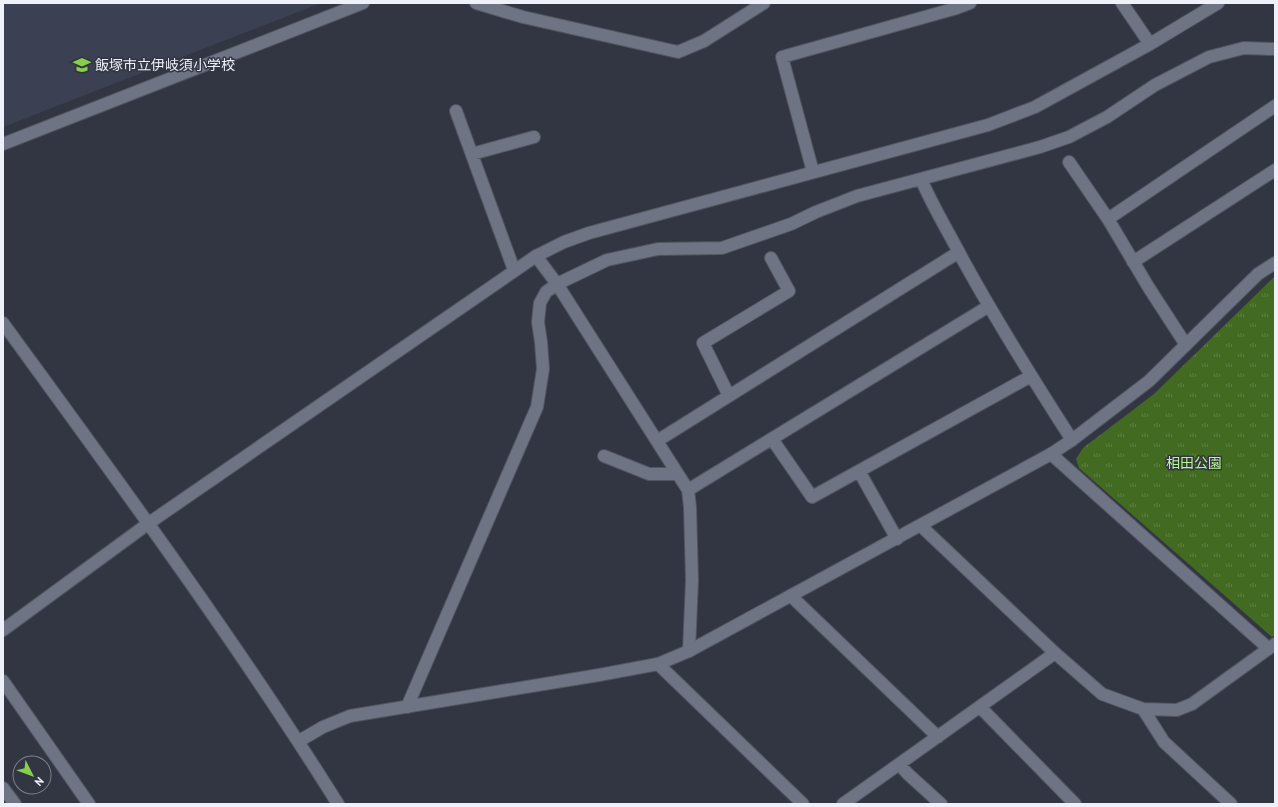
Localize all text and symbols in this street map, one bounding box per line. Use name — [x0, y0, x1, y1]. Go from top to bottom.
school or university icon: 飯塚市立伊岐須小学校 — [72, 55, 92, 75]
place label: 飯塚市立伊岐須小学校 — [95, 56, 235, 74]
park label: 相田公園 — [1166, 454, 1222, 472]
north arrow — [12, 755, 52, 795]
text: N — [32, 774, 47, 789]

